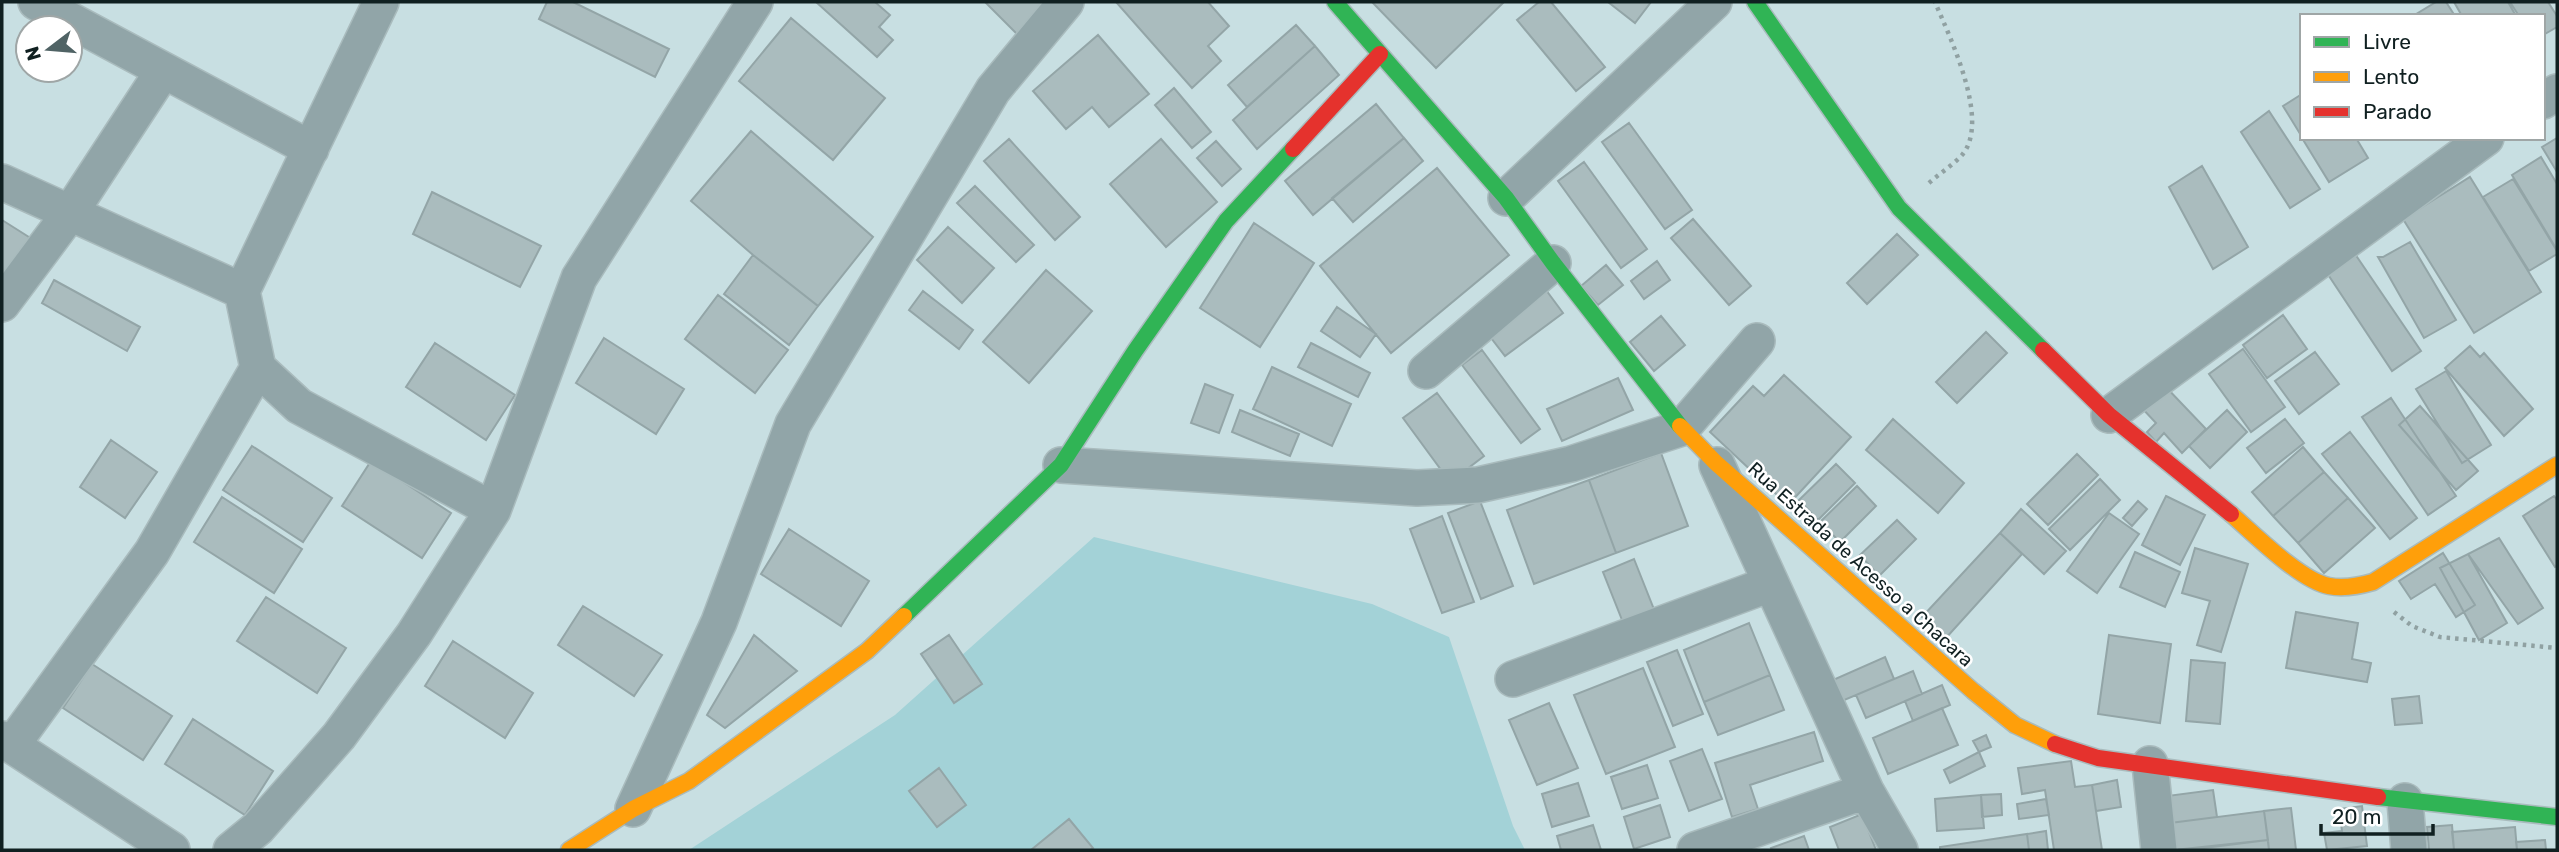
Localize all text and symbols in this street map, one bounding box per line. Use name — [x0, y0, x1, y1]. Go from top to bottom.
north arrow — [14, 14, 84, 84]
legend — [2300, 14, 2545, 140]
text: Livre — [2363, 29, 2411, 54]
text: N — [20, 44, 46, 63]
text: Lento — [2363, 64, 2419, 89]
text: Parado — [2363, 99, 2432, 124]
street label: Rua Estrada de Acesso a Chacara — [1743, 457, 1978, 672]
scale bar — [2321, 792, 2433, 836]
text: 20 m — [2332, 804, 2381, 829]

